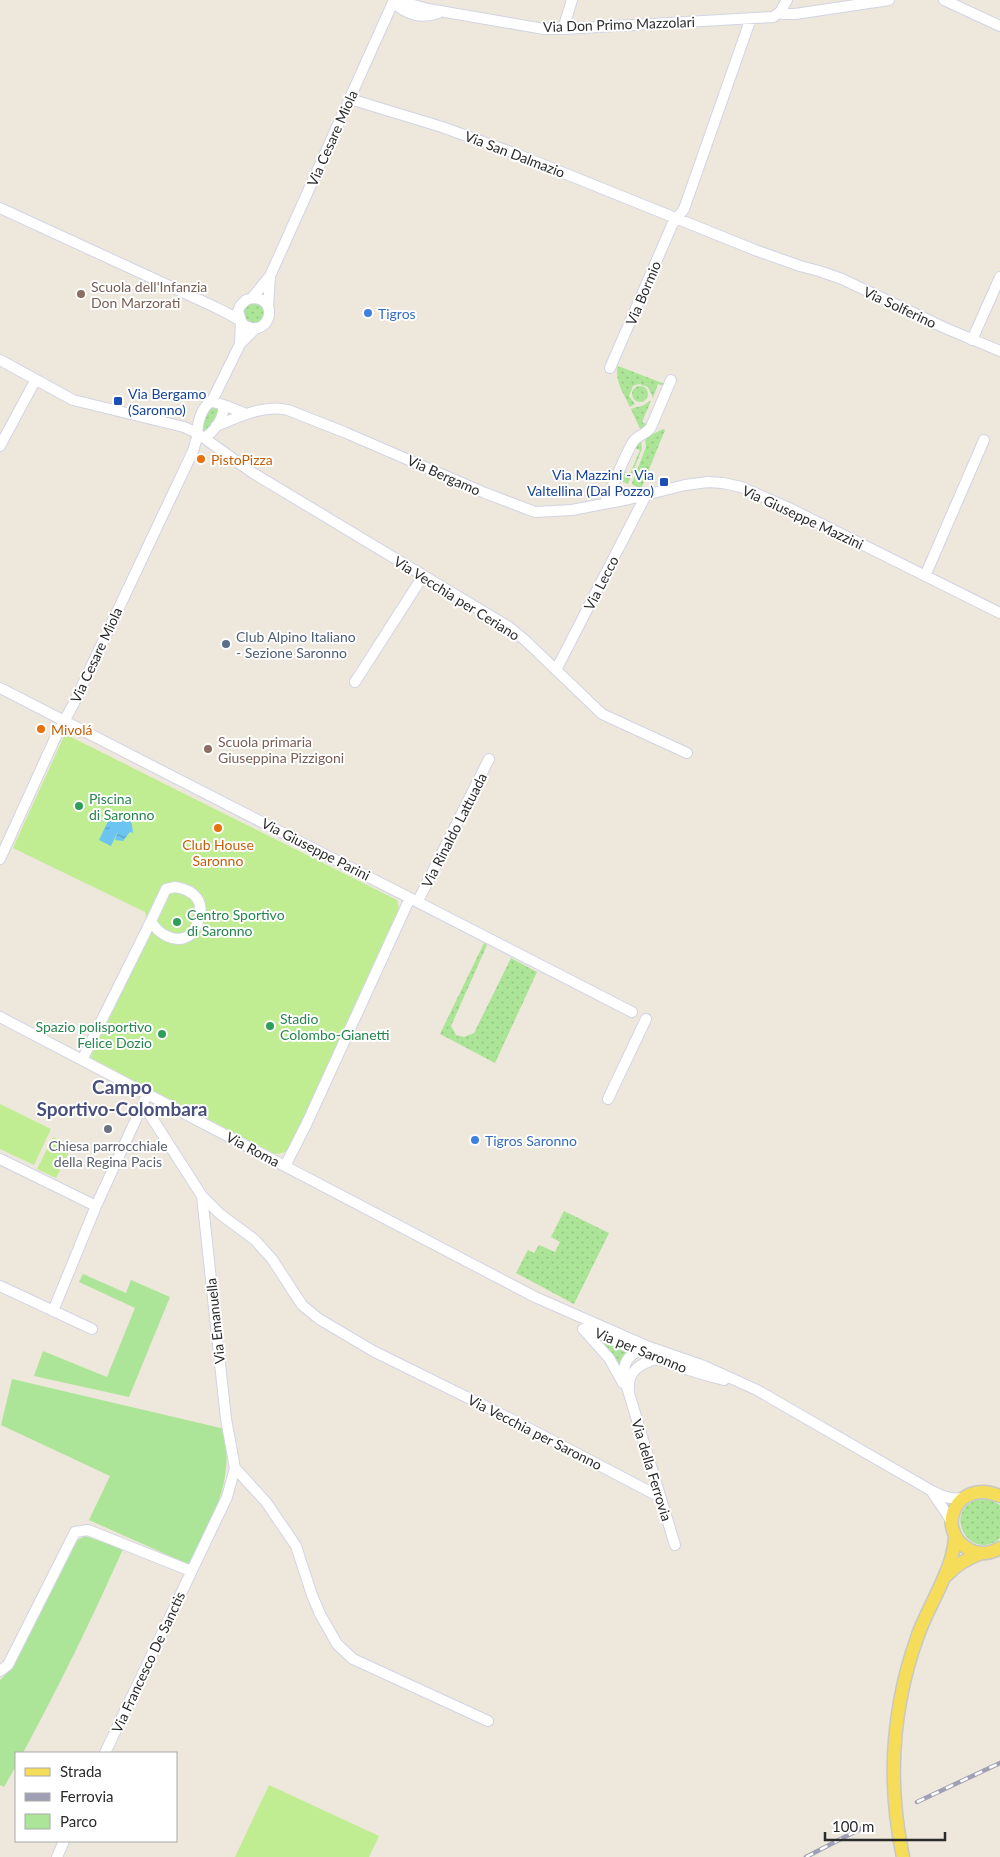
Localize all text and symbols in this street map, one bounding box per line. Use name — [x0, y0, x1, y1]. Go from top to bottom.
street label: Via Don Primo Mazzolari — [543, 13, 695, 35]
street label: Via Cesare Miola — [303, 87, 361, 189]
street label: Via San Dalmazio — [462, 127, 568, 181]
street label: Via Bormio — [622, 258, 664, 328]
place label: Scuola dell'Infanzia Don Marzorati — [91, 278, 207, 311]
street label: Via Solferino — [861, 283, 939, 331]
marker: Scuola dell'Infanzia Don Marzorati — [75, 288, 87, 300]
place label: Tigros — [378, 305, 416, 322]
marker: Tigros — [362, 307, 374, 319]
place label: Via Bergamo (Saronno) — [128, 385, 206, 418]
marker: Via Bergamo (Saronno) — [112, 395, 124, 407]
place label: PistoPizza — [211, 451, 273, 468]
street label: Via Bergamo — [405, 451, 483, 499]
marker: PistoPizza — [195, 453, 207, 465]
place label: Via Mazzini - Via Valtellina (Dal Pozzo) — [527, 466, 654, 499]
marker: Via Mazzini - Via Valtellina (Dal Pozzo) — [658, 476, 670, 488]
street label: Via Giuseppe Mazzini — [740, 481, 866, 553]
street label: Via Vecchia per Ceriano — [391, 552, 523, 644]
street label: Via Lecco — [580, 553, 622, 613]
street label: Via Cesare Miola — [66, 605, 126, 705]
place label: Club Alpino Italiano - Sezione Saronno — [236, 628, 356, 661]
marker: Club Alpino Italiano - Sezione Saronno — [220, 638, 232, 650]
place label: Mivolá — [51, 721, 93, 738]
marker: Mivolá — [35, 723, 47, 735]
place label: Scuola primaria Giuseppina Pizzigoni — [218, 733, 344, 766]
marker: Scuola primaria Giuseppina Pizzigoni — [202, 743, 214, 755]
street label: Via Rinaldo Lattuada — [418, 770, 490, 890]
place label: Piscina di Saronno — [89, 790, 155, 823]
marker: Piscina di Saronno — [73, 800, 85, 812]
street label: Via Giuseppe Parini — [259, 814, 373, 884]
marker: Club House Saronno — [212, 822, 224, 834]
place label: Club House Saronno — [182, 836, 254, 869]
place label: Centro Sportivo di Saronno — [187, 906, 285, 939]
marker: Centro Sportivo di Saronno — [171, 916, 183, 928]
place label: Stadio Colombo-Gianetti — [280, 1010, 390, 1043]
place label: Spazio polisportivo Felice Dozio — [36, 1018, 152, 1051]
marker: Stadio Colombo-Gianetti — [264, 1020, 276, 1032]
marker: Spazio polisportivo Felice Dozio — [156, 1028, 168, 1040]
district label: Campo Sportivo-Colombara — [37, 1075, 207, 1120]
marker: Chiesa parrocchiale della Regina Pacis — [102, 1123, 114, 1135]
street label: Via Roma — [223, 1128, 283, 1170]
place label: Tigros Saronno — [485, 1132, 577, 1149]
marker: Tigros Saronno — [469, 1134, 481, 1146]
place label: Chiesa parrocchiale della Regina Pacis — [48, 1137, 168, 1170]
street label: Via Emanuella — [202, 1277, 228, 1365]
street label: Via per Saronno — [592, 1324, 690, 1376]
street label: Via Vecchia per Saronno — [465, 1391, 605, 1473]
street label: Via della Ferrovia — [628, 1417, 676, 1523]
street label: Via Francesco De Sanctis — [108, 1589, 188, 1735]
legend — [15, 1752, 178, 1842]
text: Strada — [60, 1762, 102, 1780]
text: Ferrovia — [60, 1787, 113, 1805]
scale bar — [825, 1810, 945, 1842]
text: Parco — [60, 1812, 97, 1830]
text: 100 m — [832, 1817, 874, 1835]

